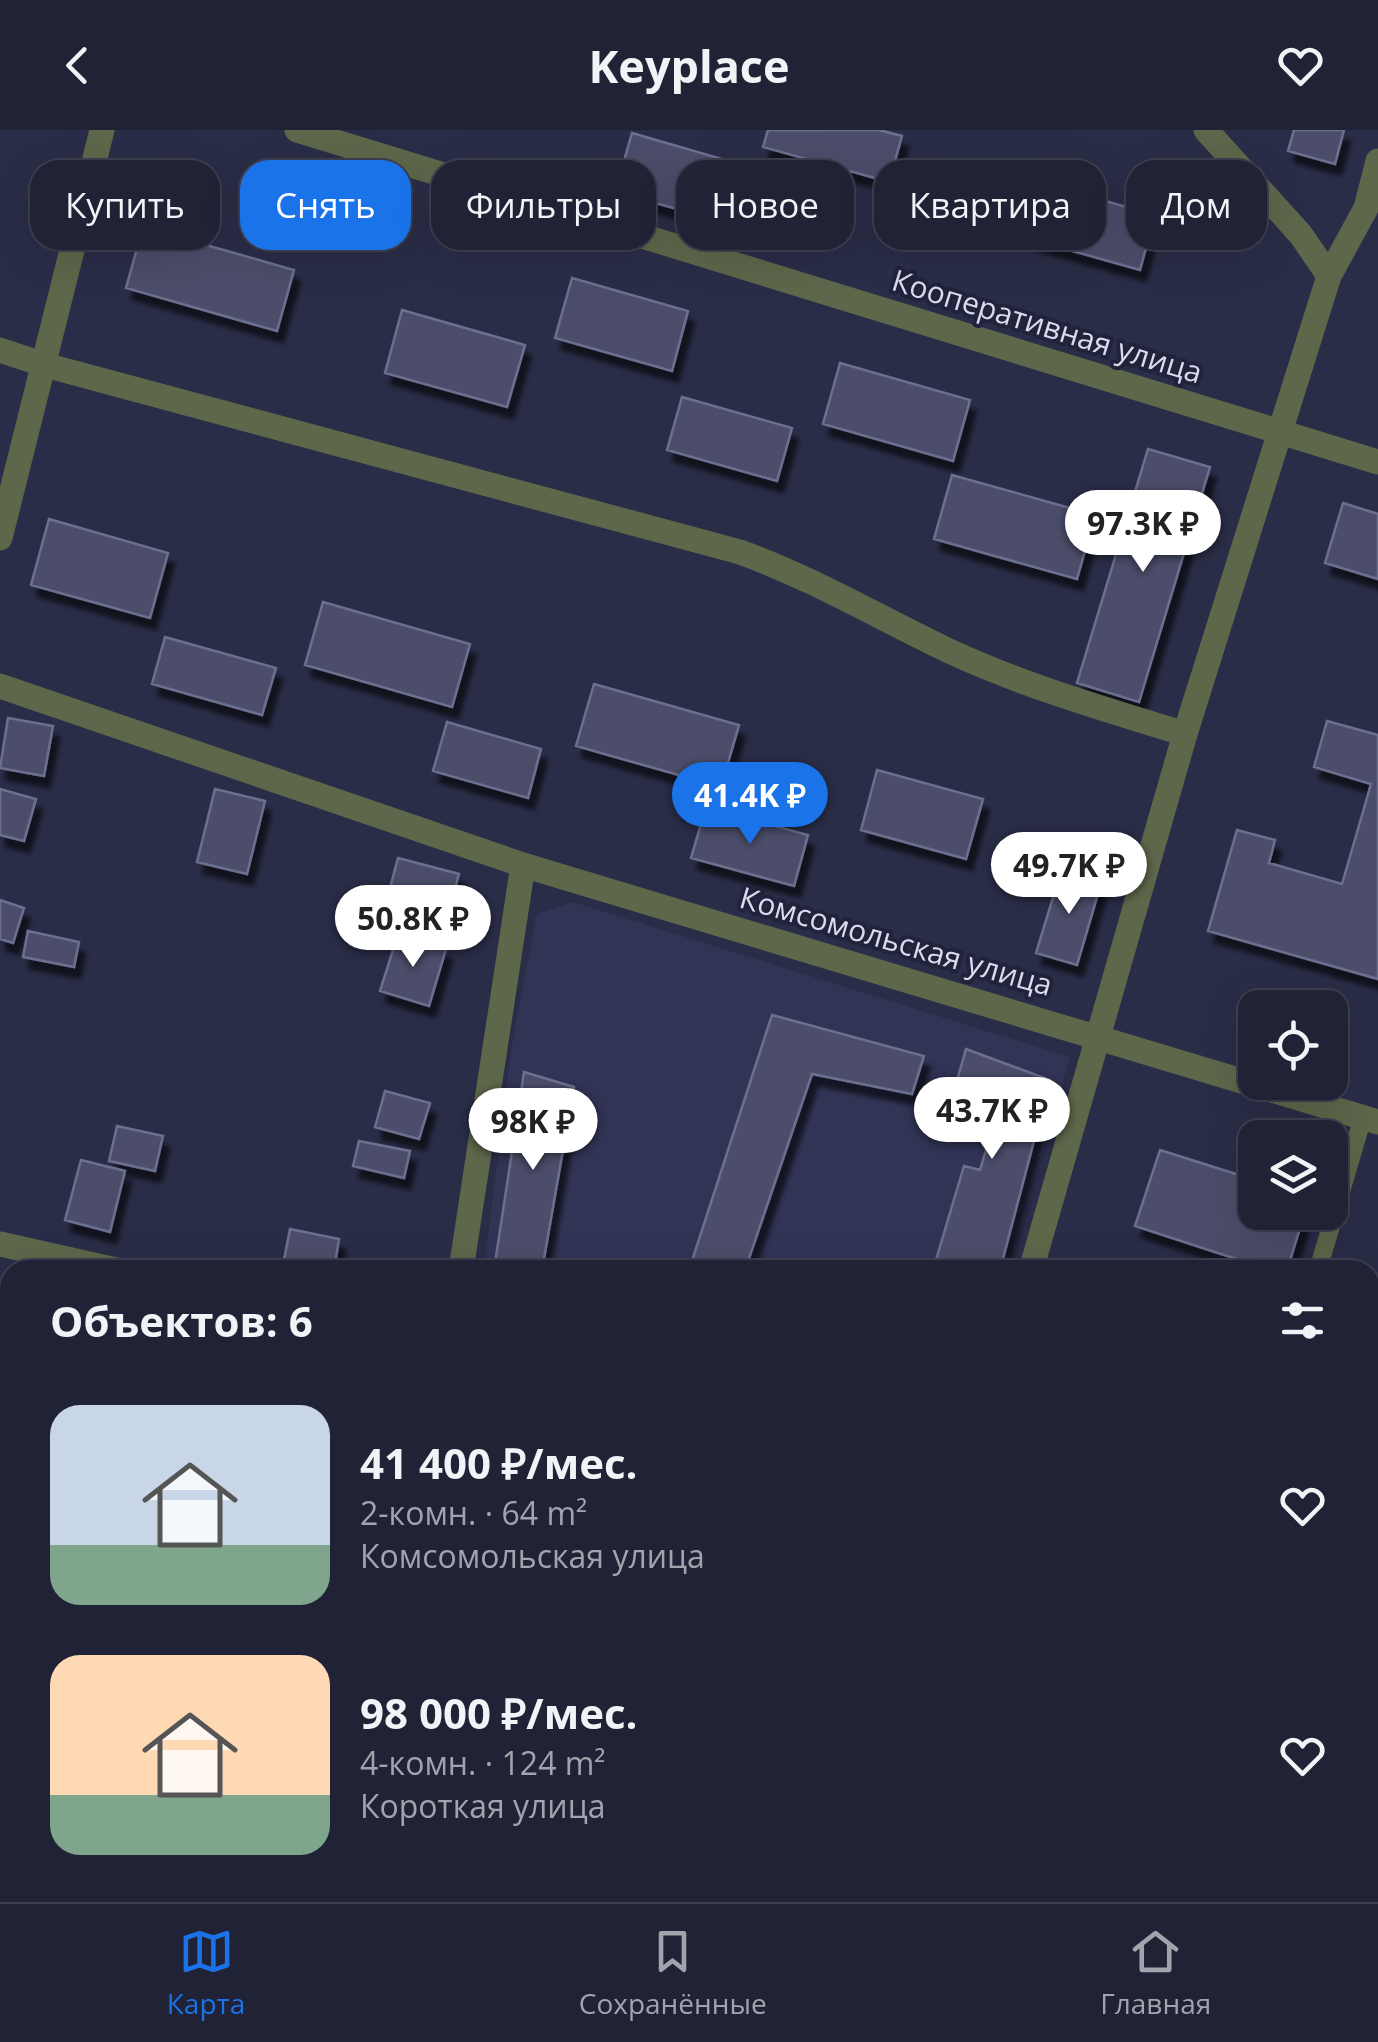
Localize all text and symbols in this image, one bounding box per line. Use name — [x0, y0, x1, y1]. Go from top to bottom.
text: Keyplace — [588, 35, 790, 96]
icon: back — [50, 38, 105, 93]
icon: heart — [1273, 38, 1328, 93]
chip: Купить — [30, 160, 220, 250]
chip: Снять — [240, 160, 411, 250]
chip: Фильтры — [431, 160, 656, 250]
chip: Новое — [676, 160, 854, 250]
chip: Квартира — [874, 160, 1106, 250]
chip: Дом — [1126, 160, 1267, 250]
street label: Кооперативная улица — [887, 259, 1207, 392]
pin: 97.3K ₽ — [1051, 490, 1235, 575]
text: 97.3K ₽ — [1087, 501, 1199, 544]
pin: 41.4K ₽ — [658, 762, 842, 847]
text: 41.4K ₽ — [694, 773, 806, 816]
pin: 49.7K ₽ — [977, 832, 1161, 917]
text: 49.7K ₽ — [1013, 843, 1125, 886]
street label: Комсомольская улица — [735, 876, 1057, 1005]
pin: 50.8K ₽ — [321, 885, 505, 970]
text: 50.8K ₽ — [357, 896, 469, 939]
map controls — [1238, 990, 1348, 1230]
button: locate — [1238, 990, 1348, 1100]
pin: 43.7K ₽ — [900, 1077, 1084, 1162]
pin: 98K ₽ — [463, 1088, 603, 1173]
text: 43.7K ₽ — [936, 1088, 1048, 1131]
text: 98K ₽ — [491, 1099, 575, 1142]
button: layers — [1238, 1120, 1348, 1230]
text: Объектов: 6 — [50, 1292, 313, 1349]
icon: filters — [1275, 1293, 1330, 1348]
text: 41 400 ₽/мес. — [360, 1434, 638, 1491]
icon: home — [130, 1445, 250, 1565]
icon: heart — [1275, 1478, 1330, 1533]
text: 2-комн. · 64 m² — [360, 1491, 587, 1534]
text: Комсомольская улица — [360, 1534, 705, 1577]
text: 98 000 ₽/мес. — [360, 1684, 638, 1741]
icon: home — [130, 1695, 250, 1815]
icon: heart — [1275, 1728, 1330, 1783]
text: 4-комн. · 124 m² — [360, 1741, 605, 1784]
text: Короткая улица — [360, 1784, 606, 1827]
tab: Карта — [167, 1924, 245, 2022]
tab: Сохранённые — [579, 1924, 767, 2022]
tab: Главная — [1100, 1924, 1211, 2022]

